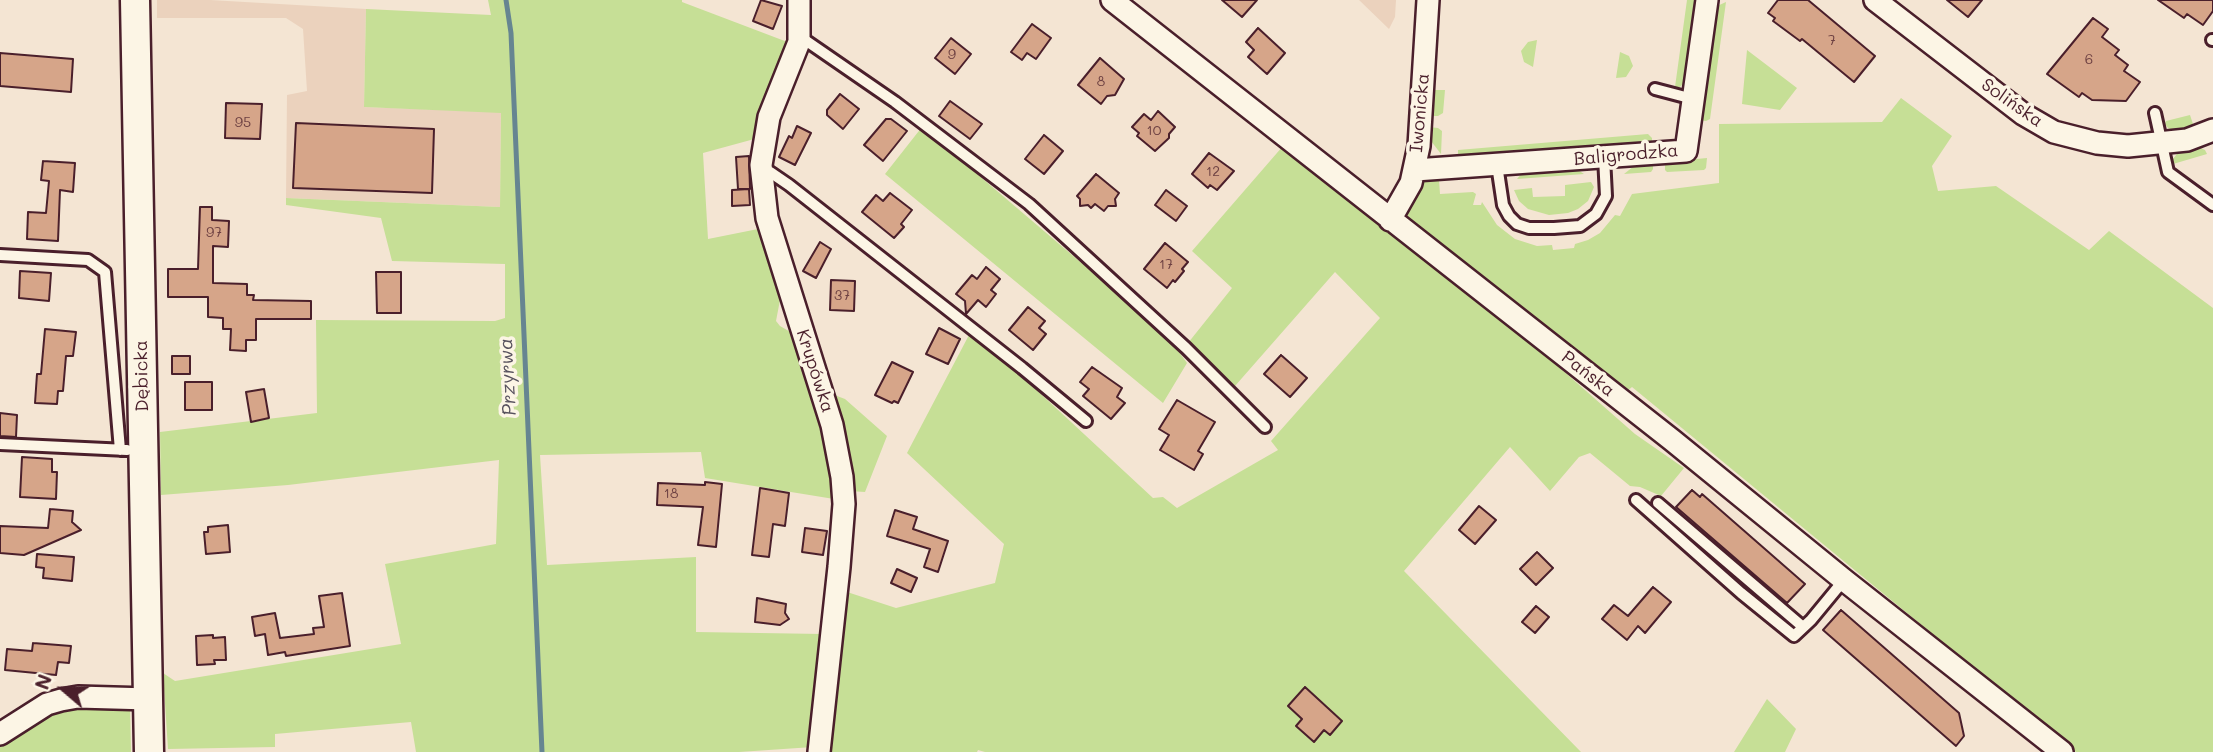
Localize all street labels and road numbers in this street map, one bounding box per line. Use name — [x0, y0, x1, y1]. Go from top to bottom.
street label: Iwonicka — [1406, 73, 1434, 153]
street label: Solińska — [1977, 74, 2047, 132]
street label: Baligrodzka — [1573, 140, 1679, 170]
street label: Krupówka — [791, 327, 839, 415]
street label: Dębicka — [131, 340, 153, 412]
street label: Pańska — [1557, 346, 1619, 402]

